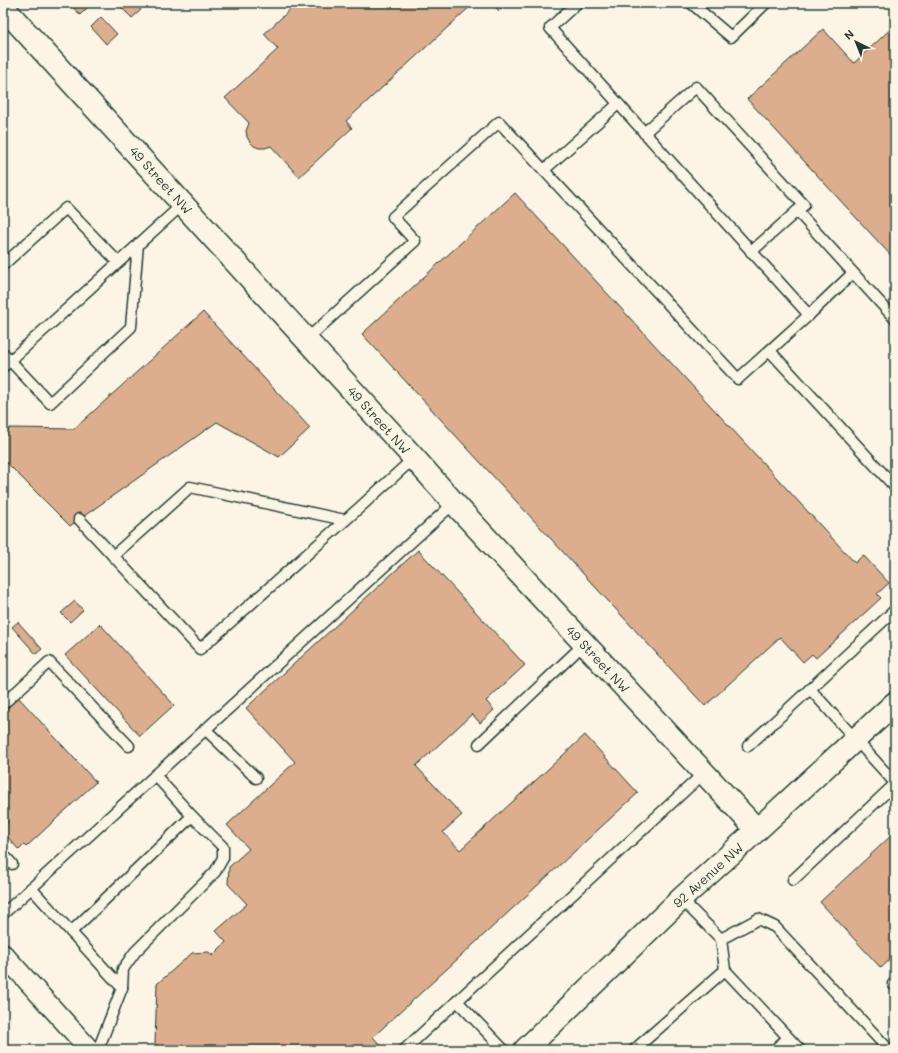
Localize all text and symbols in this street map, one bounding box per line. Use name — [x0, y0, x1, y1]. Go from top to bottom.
north arrow — [836, 22, 876, 62]
text: N — [841, 26, 857, 43]
street label: 49 Street NW — [126, 142, 196, 217]
street label: 49 Street NW — [344, 382, 414, 457]
street label: 49 Street NW — [563, 621, 634, 696]
street label: 92 Avenue NW — [669, 838, 747, 911]

